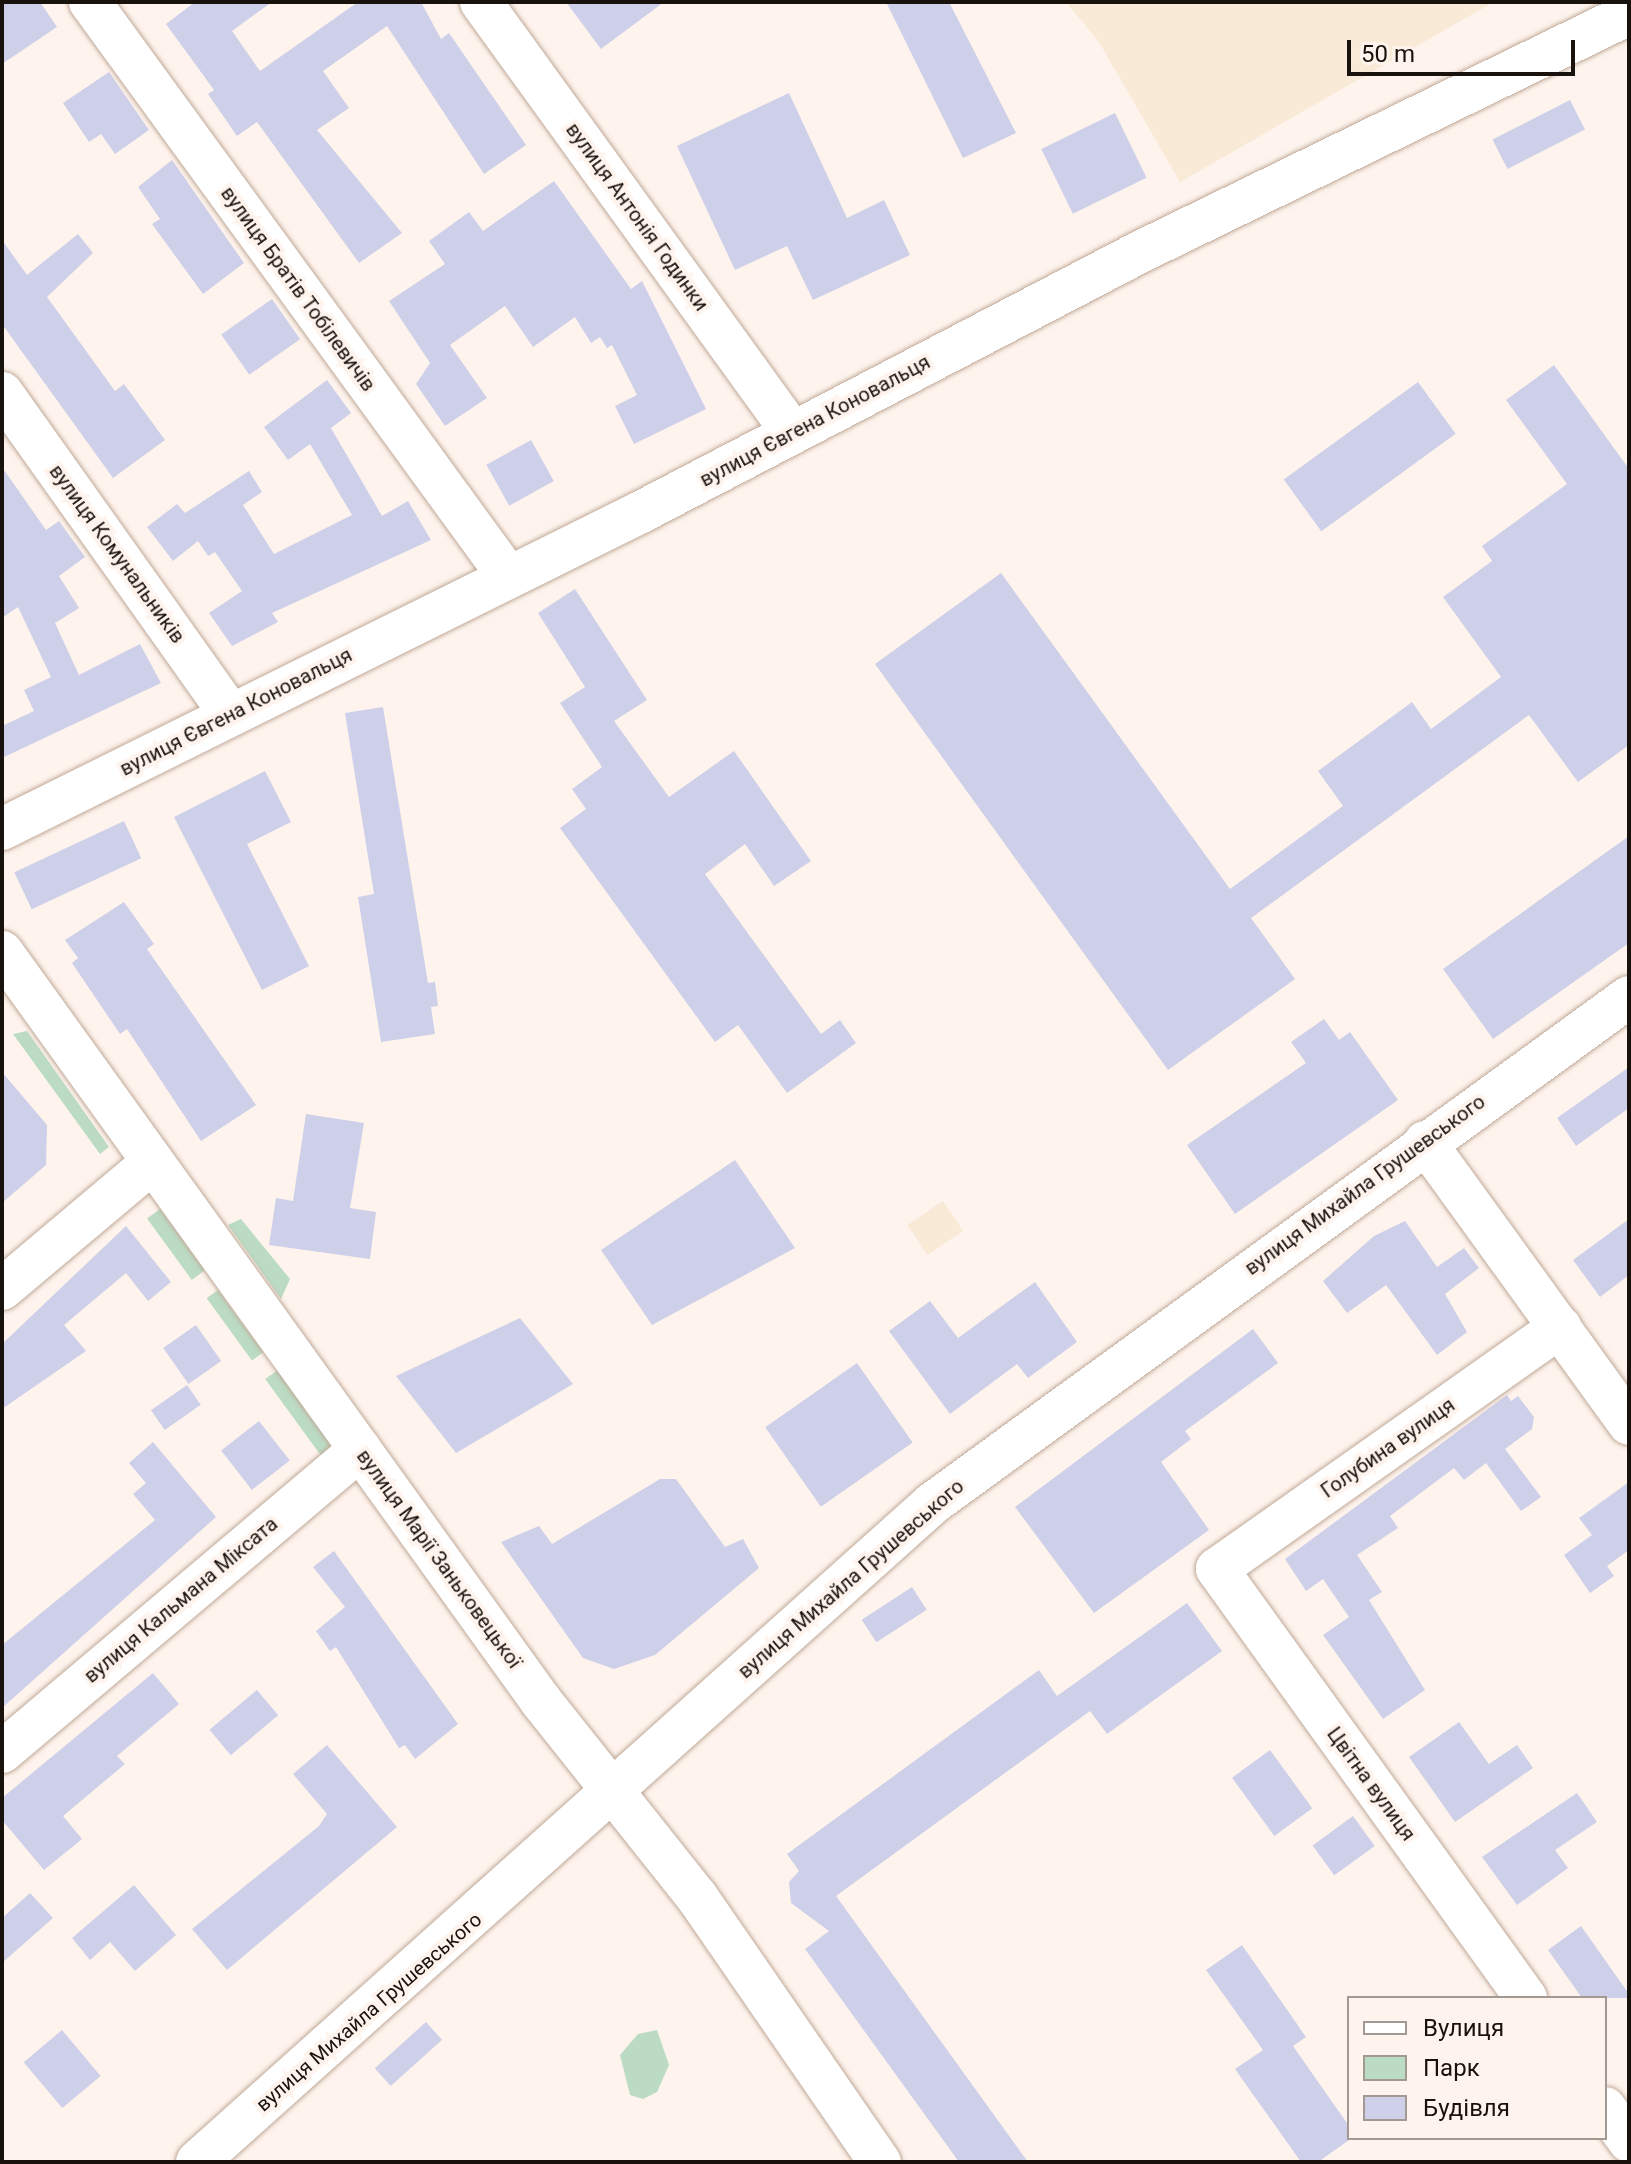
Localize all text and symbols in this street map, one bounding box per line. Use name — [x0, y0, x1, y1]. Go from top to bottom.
scale bar — [1351, 24, 1579, 74]
text: 50 m — [1361, 40, 1415, 68]
street label: вулиця Антонія Годинки — [561, 118, 713, 316]
street label: вулиця Братів Тобілевичів — [216, 182, 380, 396]
street label: вулиця Євгена Коновальця — [696, 350, 934, 492]
street label: вулиця Комунальників — [44, 460, 190, 648]
street label: вулиця Євгена Коновальця — [116, 643, 356, 781]
street label: вулиця Михайла Грушевського — [1240, 1090, 1490, 1280]
street label: Голубина вулиця — [1316, 1393, 1460, 1503]
street label: вулиця Марії Заньковецької — [352, 1445, 526, 1673]
street label: вулиця Михайла Грушевського — [733, 1474, 969, 1684]
street label: вулиця Кальмана Міксата — [79, 1512, 283, 1688]
street label: Цвітна вулиця — [1322, 1723, 1420, 1845]
street label: вулиця Михайла Грушевського — [251, 1907, 487, 2117]
legend — [1347, 1996, 1607, 2140]
text: Вулиця — [1423, 2014, 1504, 2042]
text: Парк — [1423, 2054, 1480, 2082]
text: Будівля — [1423, 2094, 1510, 2122]

